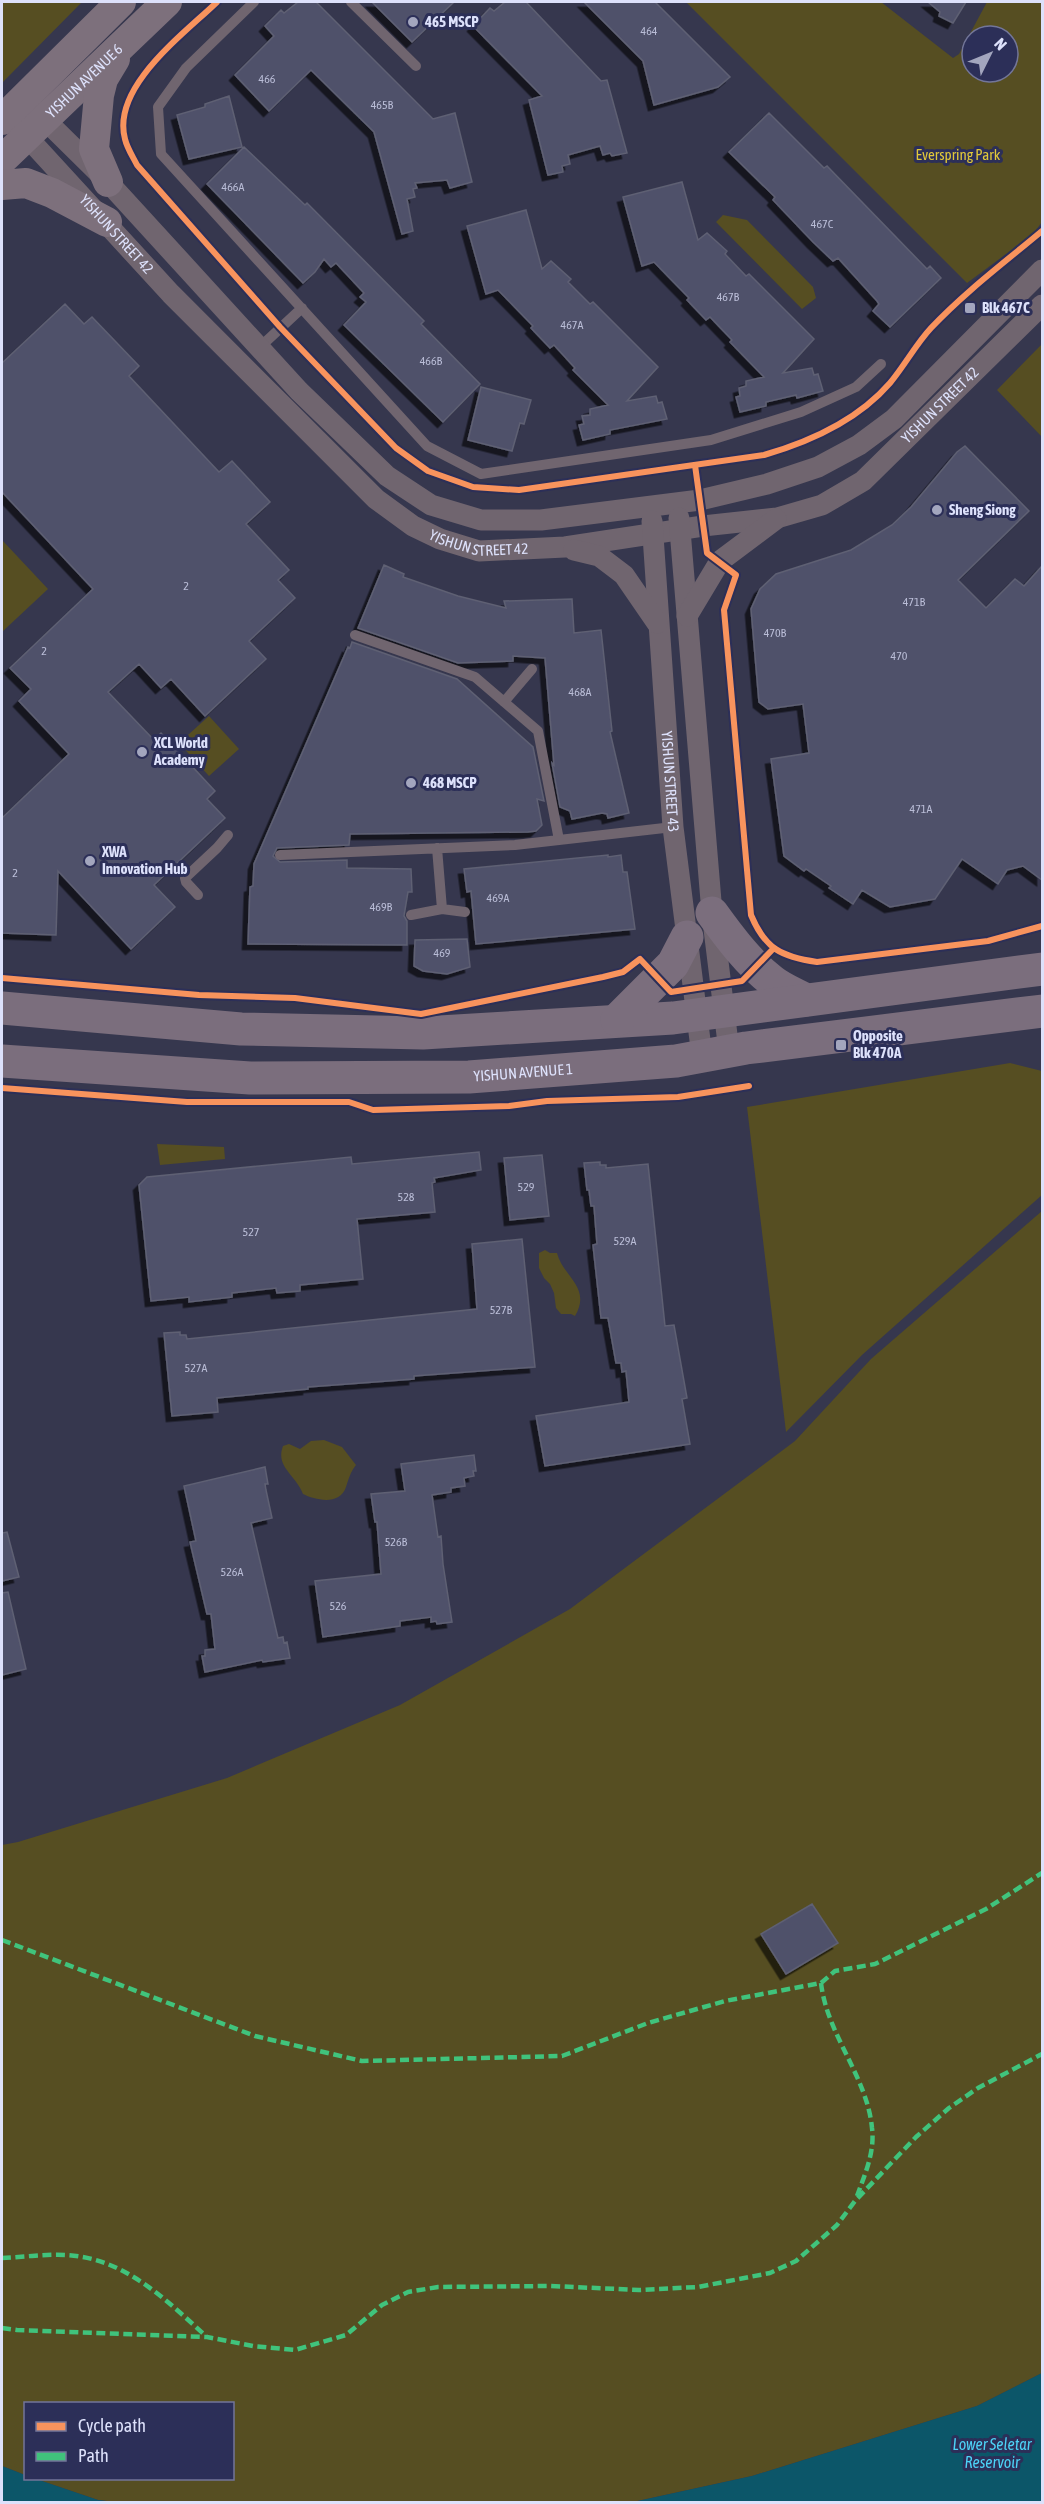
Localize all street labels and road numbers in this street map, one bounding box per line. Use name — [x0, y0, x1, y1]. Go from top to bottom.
street label: YISHUN AVENUE 6 — [42, 40, 126, 121]
street label: YISHUN STREET 42 — [76, 191, 157, 277]
street label: YISHUN STREET 42 — [898, 363, 982, 446]
street label: YISHUN STREET 42 — [426, 526, 529, 559]
street label: YISHUN STREET 43 — [658, 730, 683, 833]
street label: YISHUN AVENUE 1 — [473, 1060, 573, 1085]

